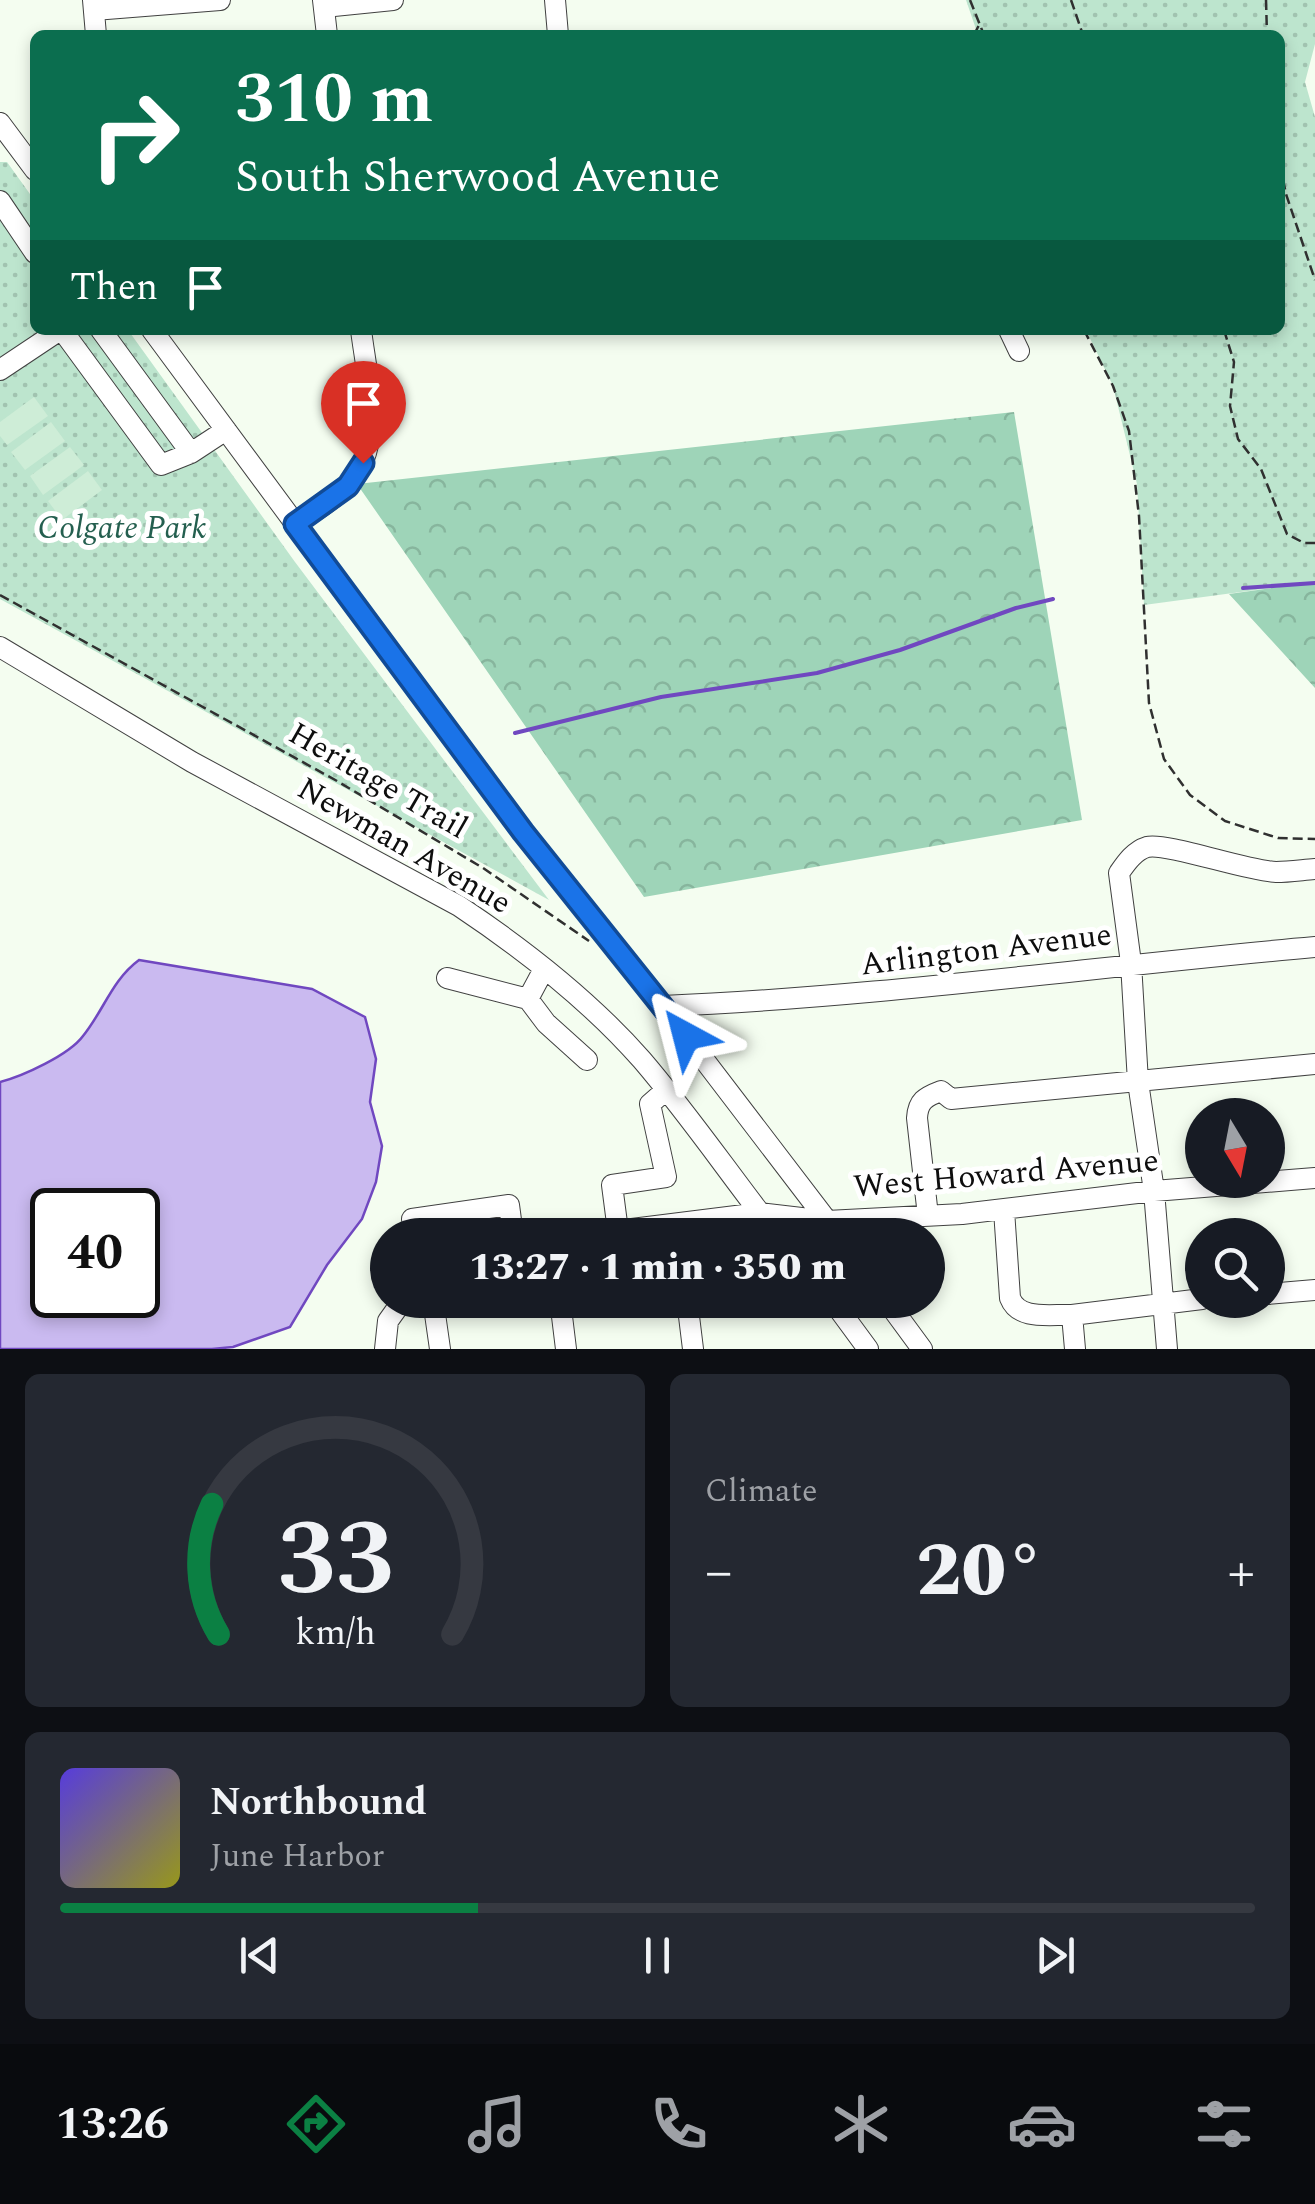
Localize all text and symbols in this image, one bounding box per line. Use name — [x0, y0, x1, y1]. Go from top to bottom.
text: 310 m — [235, 47, 433, 153]
icon: right — [70, 70, 200, 200]
text: South Sherwood Avenue — [235, 143, 720, 212]
text: Then — [70, 259, 158, 317]
icon: arrive — [178, 260, 233, 315]
pin — [321, 361, 406, 464]
icon: arrive — [336, 376, 391, 431]
park label: Colgate Park — [38, 504, 207, 553]
street label: Heritage Trail — [279, 710, 477, 852]
street label: Newman Avenue — [288, 765, 520, 927]
street label: Arlington Avenue — [857, 910, 1115, 990]
position arrow — [634, 984, 738, 1088]
north arrow — [1185, 1098, 1285, 1198]
map controls — [1185, 1098, 1285, 1318]
street label: West Howard Avenue — [851, 1136, 1161, 1212]
speed limit sign: 40 — [30, 1188, 160, 1318]
button: search — [1185, 1218, 1285, 1318]
text: 13:27 · 1 min · 350 m — [469, 1239, 846, 1297]
text: Climate — [705, 1467, 817, 1516]
text: 33 — [277, 1482, 393, 1640]
text: 20° — [916, 1515, 1044, 1629]
text: − — [705, 1531, 733, 1614]
text: + — [1227, 1531, 1255, 1614]
text: km/h — [295, 1606, 375, 1661]
text: Northbound — [210, 1774, 427, 1832]
text: June Harbor — [210, 1832, 385, 1881]
icon: previous — [232, 1928, 287, 1983]
icon: pause — [630, 1928, 685, 1983]
icon: next — [1028, 1928, 1083, 1983]
icon: directions — [281, 2089, 351, 2159]
icon: music — [462, 2089, 532, 2159]
icon: phone — [644, 2089, 714, 2159]
icon: climate — [826, 2089, 896, 2159]
icon: car — [1007, 2089, 1077, 2159]
icon: filters — [1189, 2089, 1259, 2159]
text: 13:26 — [56, 2090, 169, 2159]

